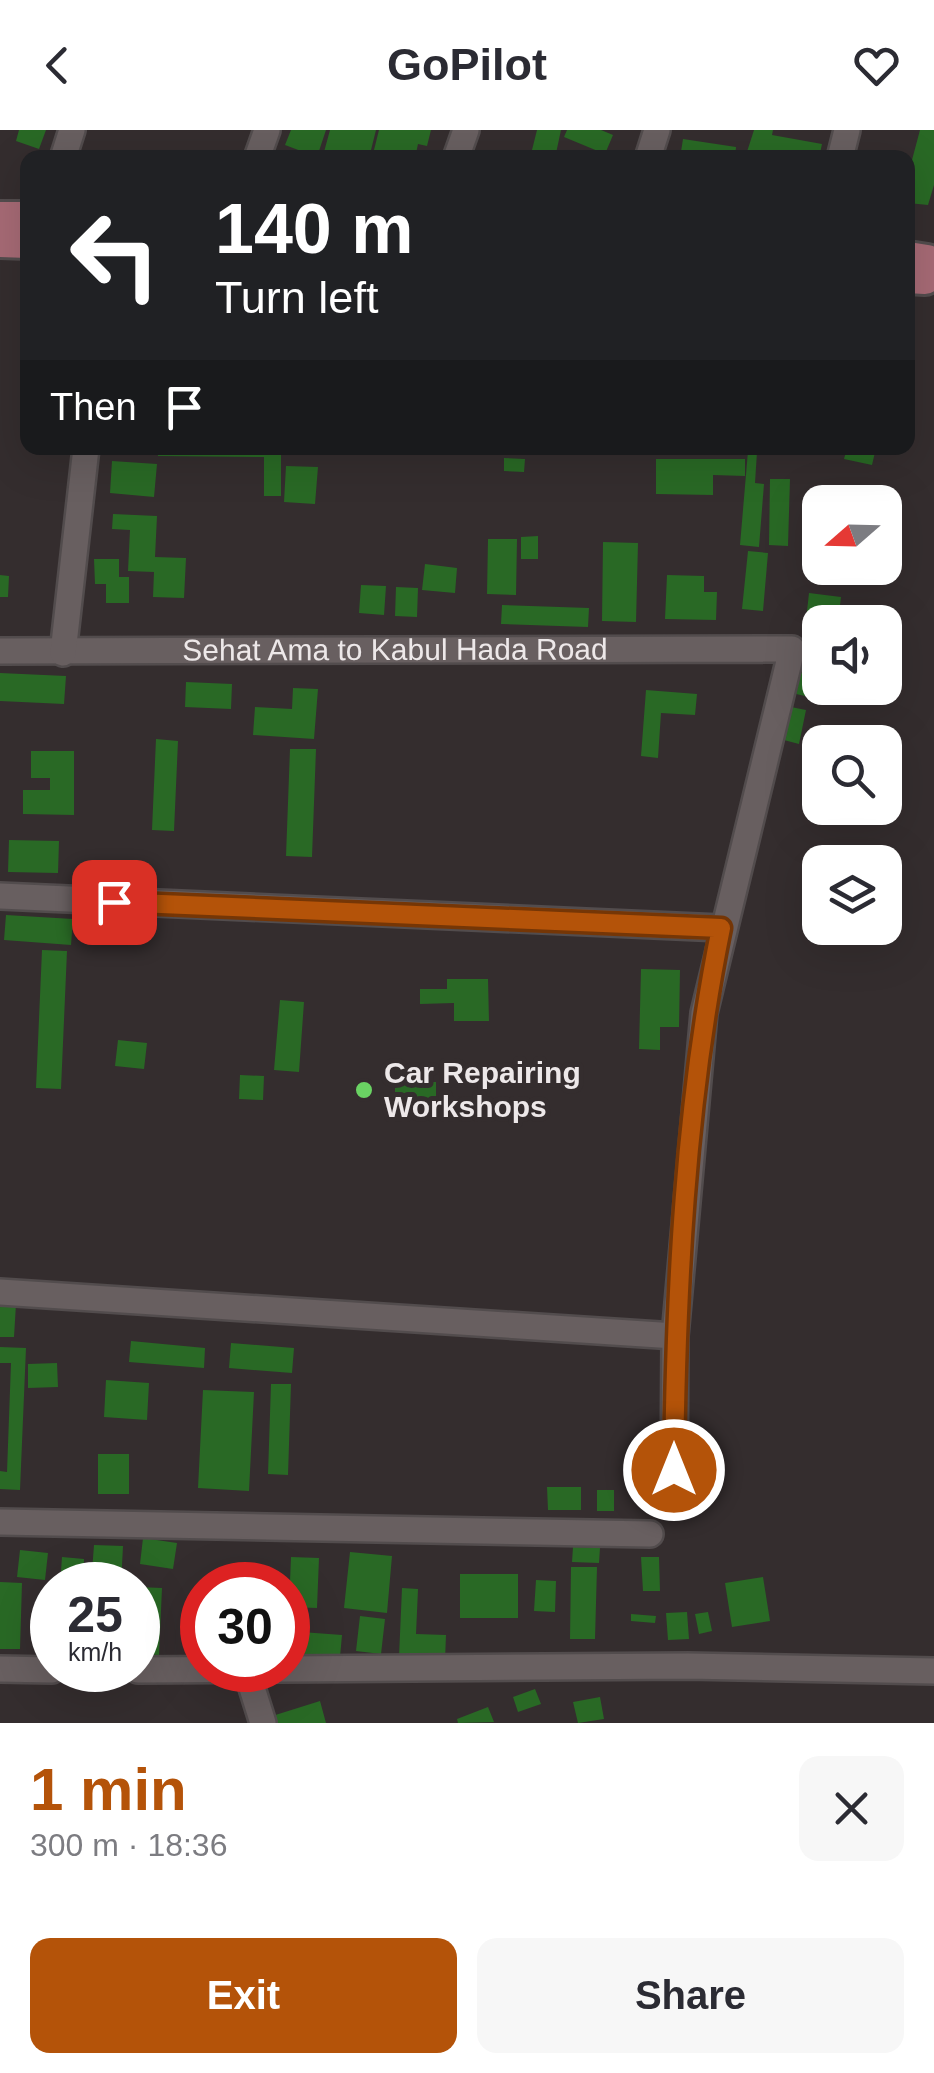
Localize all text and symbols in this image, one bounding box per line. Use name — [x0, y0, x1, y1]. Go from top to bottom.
icon: back — [30, 38, 85, 93]
icon: heart — [849, 38, 904, 93]
text: GoPilot — [387, 39, 547, 90]
icon: left — [50, 190, 180, 320]
text: 140 m — [215, 190, 413, 268]
text: Turn left — [215, 272, 378, 323]
icon: arrive — [157, 380, 212, 435]
text: Then — [50, 386, 137, 428]
north arrow — [802, 485, 902, 585]
map controls — [802, 485, 902, 945]
button: sound — [802, 605, 902, 705]
street label: Sehat Ama to Kabul Hada Road — [182, 632, 608, 667]
button: search — [802, 725, 902, 825]
button: layers — [802, 845, 902, 945]
pin — [72, 860, 157, 945]
icon: arrive — [87, 875, 142, 930]
place label: Car Repairing Workshops — [384, 1056, 581, 1123]
marker: Car Repairing Workshops — [353, 1079, 375, 1101]
position arrow — [622, 1418, 726, 1522]
speed limit sign: 30 — [180, 1562, 310, 1692]
text: 25 — [67, 1587, 123, 1643]
text: km/h — [68, 1638, 122, 1666]
text: 1 min — [30, 1756, 187, 1823]
button: close — [799, 1756, 904, 1861]
text: 300 m · 18:36 — [30, 1827, 227, 1863]
button: Exit — [30, 1938, 457, 2053]
button: Share — [477, 1938, 904, 2053]

